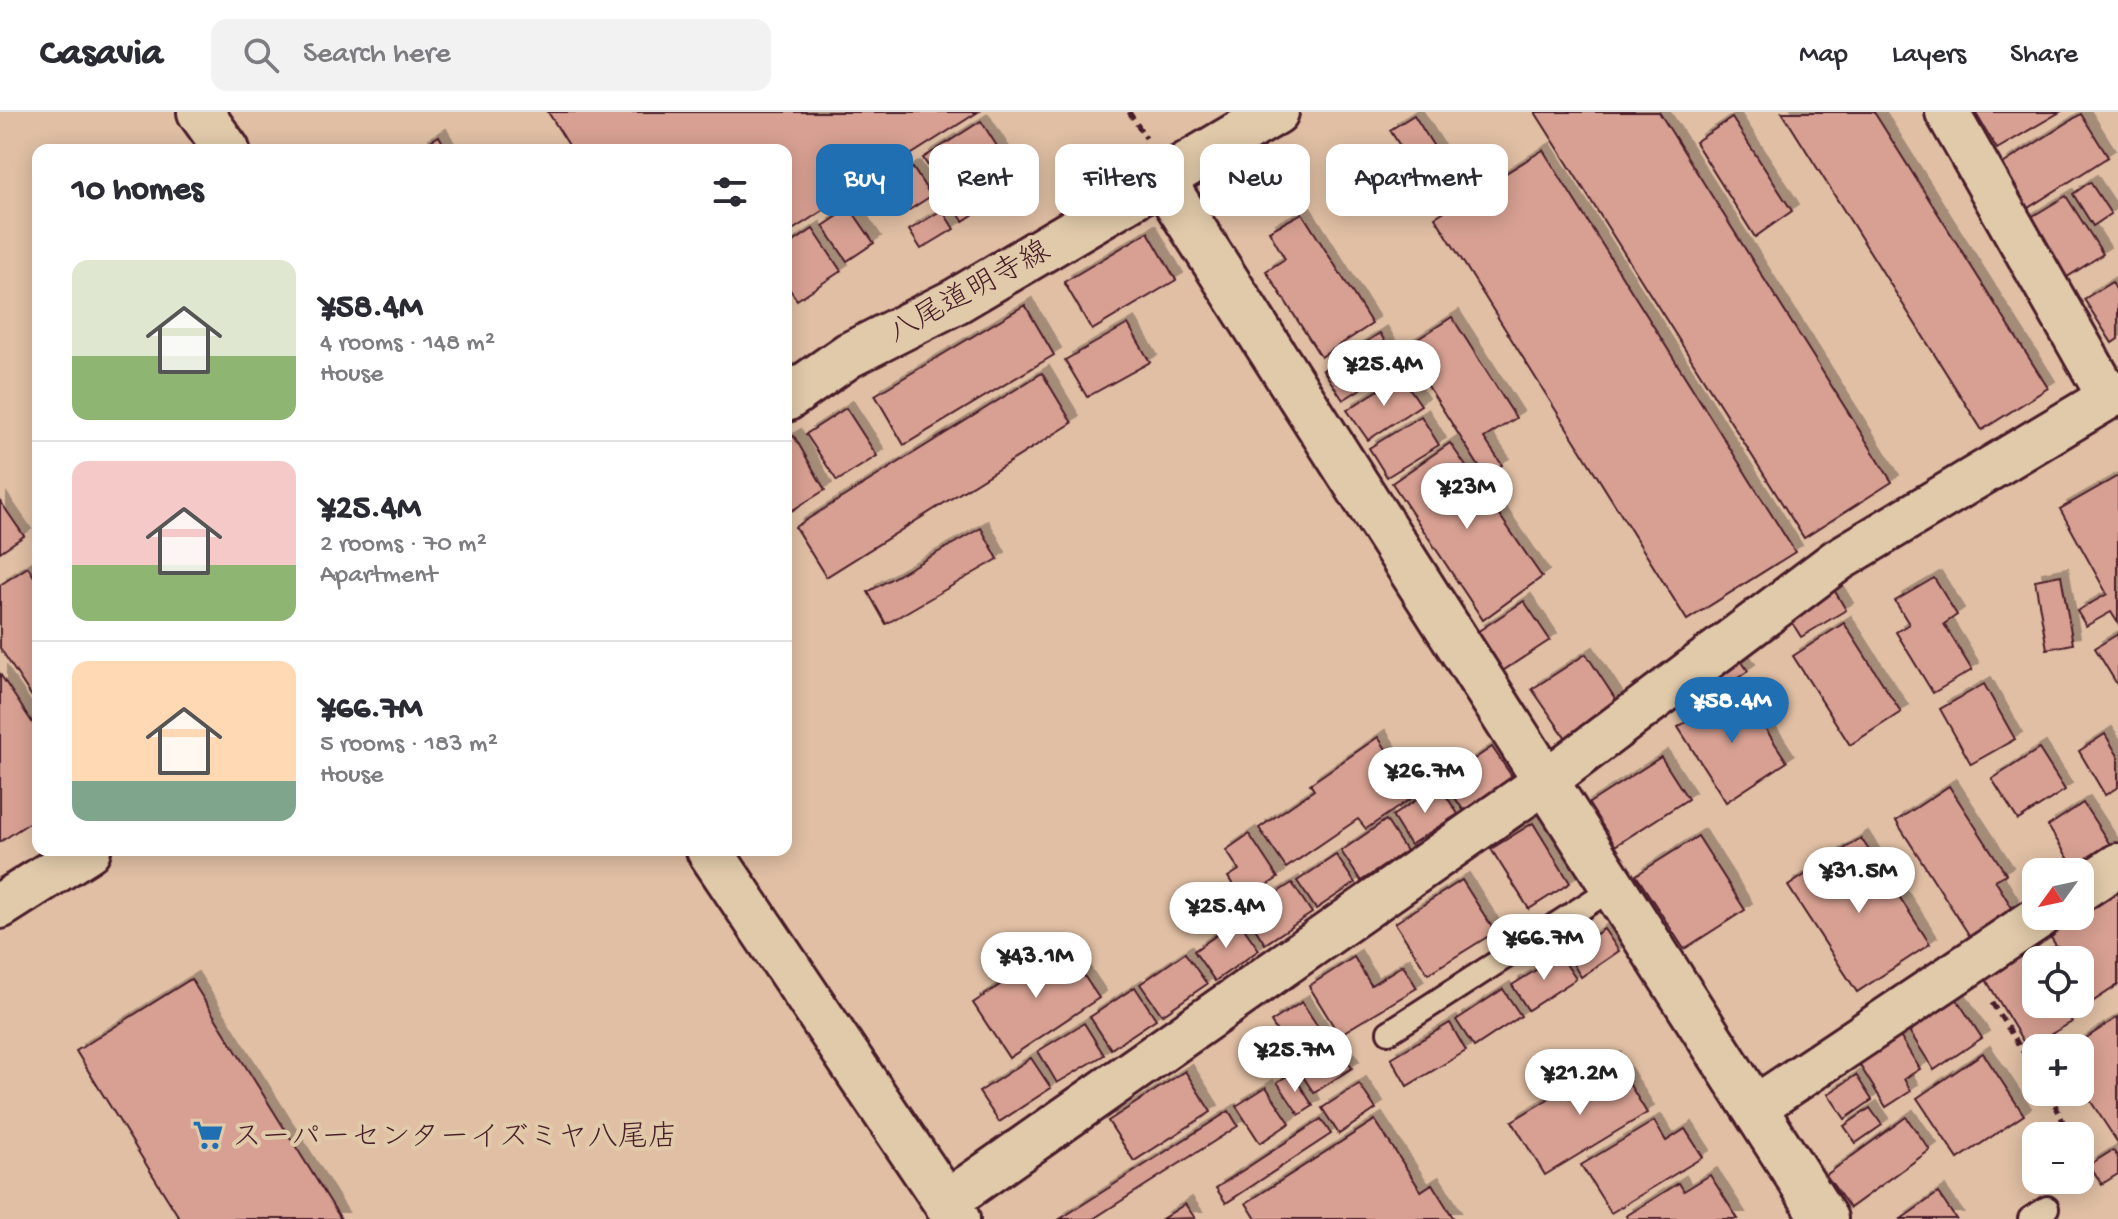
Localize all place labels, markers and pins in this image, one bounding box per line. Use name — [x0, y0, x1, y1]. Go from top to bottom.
pin: ¥25.4M — [1319, 340, 1449, 408]
pin: ¥23M — [1420, 463, 1514, 531]
pin: ¥58.4M — [1667, 677, 1797, 745]
pin: ¥26.7M — [1360, 747, 1490, 815]
pin: ¥31.5M — [1794, 847, 1924, 915]
pin: ¥25.4M — [1161, 882, 1291, 950]
pin: ¥66.7M — [1479, 914, 1609, 982]
pin: ¥43.1M — [971, 932, 1101, 1000]
pin: ¥25.7M — [1230, 1026, 1360, 1094]
pin: ¥21.2M — [1515, 1049, 1645, 1117]
supermarket icon: スーパーセンターイズミヤ八尾店 — [191, 1118, 225, 1152]
place label: スーパーセンターイズミヤ八尾店 — [232, 1120, 678, 1157]

